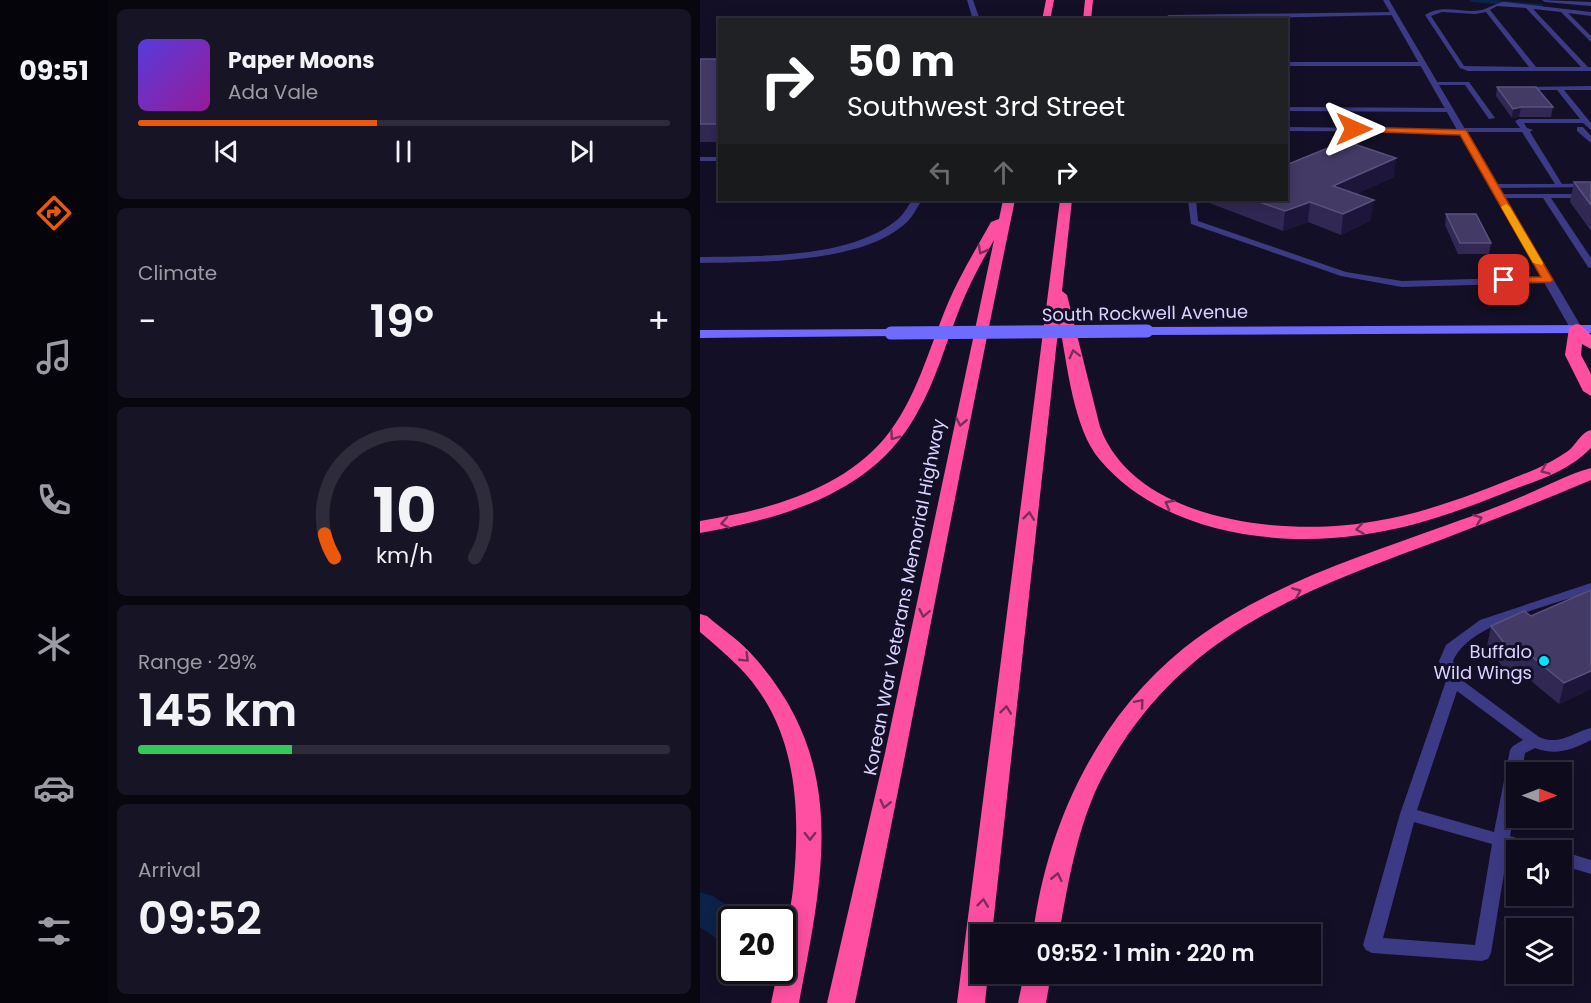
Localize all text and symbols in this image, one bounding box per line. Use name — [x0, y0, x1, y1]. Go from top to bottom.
text: 50 m — [847, 32, 955, 91]
icon: right — [748, 42, 826, 120]
text: Paper Moons — [228, 45, 375, 76]
text: 09:51 — [19, 52, 89, 89]
text: Ada Vale — [228, 78, 318, 106]
text: Southwest 3rd Street — [847, 88, 1125, 125]
position arrow — [1322, 97, 1386, 161]
icon: previous — [210, 135, 243, 168]
icon: pause — [387, 135, 420, 168]
icon: next — [565, 135, 598, 168]
icon: left — [924, 156, 957, 189]
icon: ahead — [987, 156, 1020, 189]
icon: right — [1050, 156, 1083, 189]
icon: directions — [33, 192, 75, 234]
one-way arrow — [978, 244, 989, 254]
pin — [1478, 254, 1529, 305]
text: Climate — [138, 259, 217, 287]
icon: arrive — [1487, 263, 1520, 296]
text: 19° — [370, 290, 434, 353]
text: − — [138, 298, 156, 345]
text: + — [647, 298, 670, 345]
street label: South Rockwell Avenue — [1042, 299, 1248, 327]
icon: music — [33, 336, 75, 378]
one-way arrow — [1069, 349, 1082, 359]
one-way arrow — [955, 416, 968, 426]
street label: Korean War Veterans Memorial Highway — [857, 417, 951, 777]
one-way arrow — [890, 429, 901, 440]
one-way arrow — [1540, 463, 1551, 475]
text: 10 — [372, 467, 436, 555]
icon: phone — [33, 479, 75, 521]
one-way arrow — [1165, 500, 1175, 511]
one-way arrow — [1022, 511, 1035, 521]
one-way arrow — [1472, 514, 1483, 526]
one-way arrow — [720, 516, 730, 529]
one-way arrow — [1355, 522, 1365, 535]
text: km/h — [375, 541, 433, 572]
one-way arrow — [1291, 587, 1302, 599]
one-way arrow — [918, 608, 931, 618]
icon: climate — [33, 623, 75, 665]
place label: Buffalo Wild Wings — [1434, 639, 1532, 685]
text: Range · 29% — [138, 648, 257, 676]
one-way arrow — [737, 651, 748, 662]
marker: Buffalo Wild Wings — [1537, 654, 1551, 668]
text: 145 km — [138, 679, 297, 742]
one-way arrow — [1132, 699, 1143, 710]
one-way arrow — [999, 705, 1012, 714]
north arrow — [1506, 762, 1572, 828]
map controls — [1506, 762, 1572, 984]
icon: car — [33, 767, 75, 809]
one-way arrow — [879, 799, 892, 809]
one-way arrow — [804, 831, 816, 840]
button: sound — [1506, 840, 1572, 906]
text: Arrival — [138, 856, 201, 884]
one-way arrow — [1049, 872, 1062, 882]
text: 09:52 — [138, 887, 262, 950]
one-way arrow — [977, 899, 989, 908]
speed limit sign: 20 — [718, 906, 796, 984]
icon: filters — [33, 910, 75, 952]
button: layers — [1506, 918, 1572, 984]
text: 09:52 · 1 min · 220 m — [1036, 938, 1255, 969]

